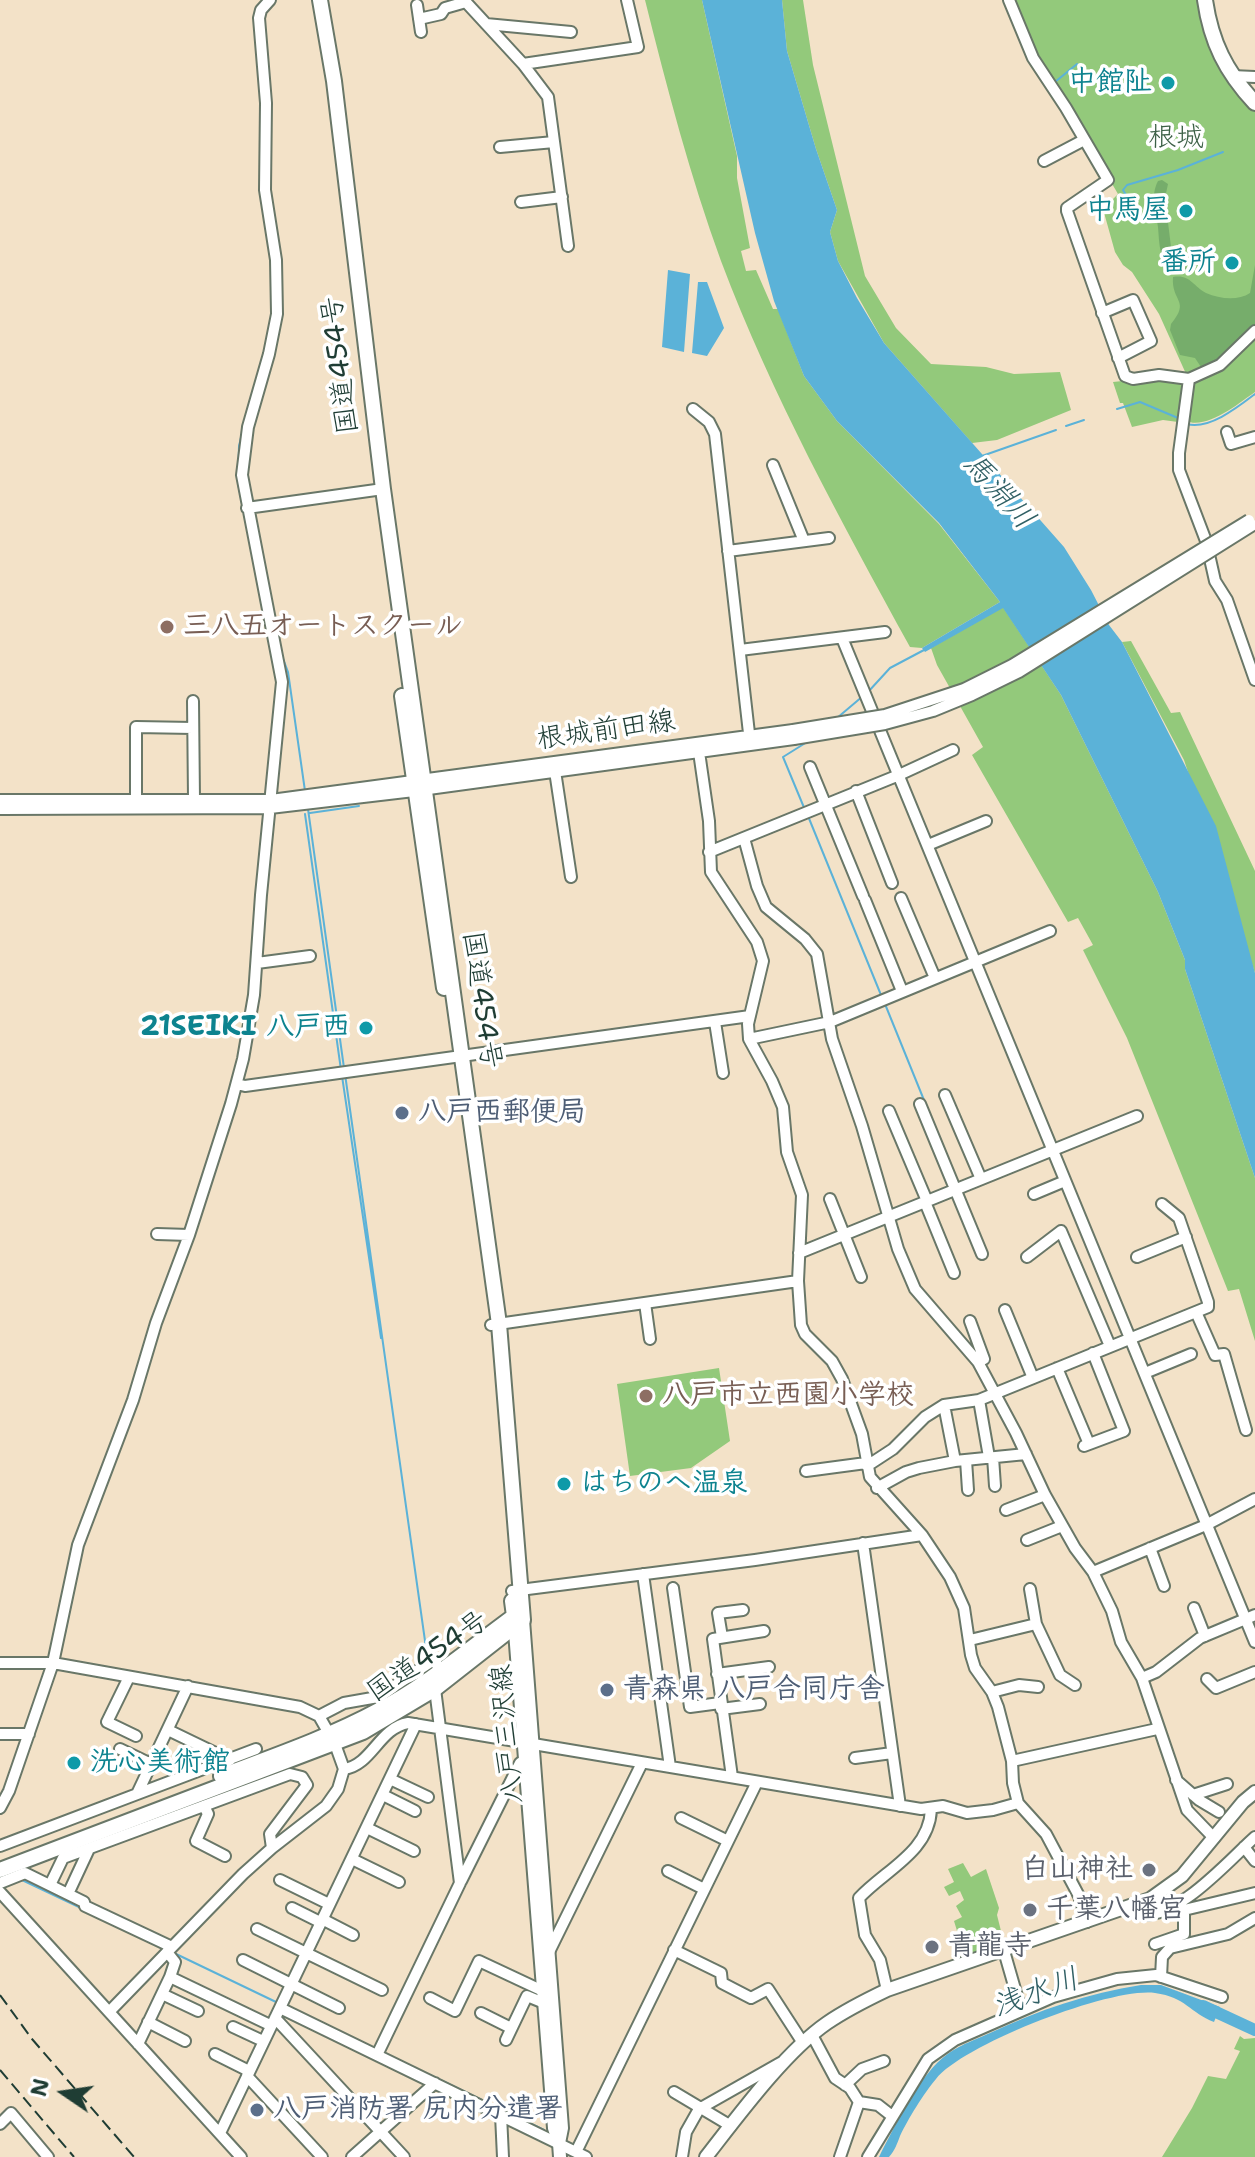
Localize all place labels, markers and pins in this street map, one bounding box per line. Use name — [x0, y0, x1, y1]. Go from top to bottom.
place label: 中館阯 — [1068, 66, 1152, 100]
marker: 中館阯 — [1159, 74, 1177, 92]
place label: 中馬屋 — [1086, 194, 1170, 228]
marker: 中馬屋 — [1177, 202, 1195, 220]
place label: 番所 — [1160, 246, 1216, 280]
marker: 番所 — [1223, 254, 1241, 272]
place label: 三八五オートスクール — [183, 610, 463, 644]
marker: 三八五オートスクール — [158, 618, 176, 636]
place label: 21SEIKI 八戸西 — [140, 1011, 350, 1045]
marker: 21SEIKI 八戸西 — [357, 1019, 375, 1037]
place label: 八戸西郵便局 — [418, 1096, 586, 1130]
marker: 八戸西郵便局 — [393, 1104, 411, 1122]
place label: 八戸市立西園小学校 — [662, 1379, 914, 1413]
marker: 八戸市立西園小学校 — [637, 1387, 655, 1405]
place label: はちのへ温泉 — [580, 1467, 748, 1501]
marker: はちのへ温泉 — [555, 1475, 573, 1493]
place label: 青森県 八戸合同庁舎 — [623, 1673, 885, 1707]
marker: 青森県 八戸合同庁舎 — [598, 1681, 616, 1699]
place label: 洗心美術館 — [90, 1746, 230, 1780]
marker: 洗心美術館 — [65, 1754, 83, 1772]
place label: 白山神社 — [1021, 1853, 1133, 1887]
marker: 白山神社 — [1140, 1861, 1158, 1879]
place label: 千葉八幡宮 — [1046, 1893, 1186, 1927]
marker: 千葉八幡宮 — [1021, 1901, 1039, 1919]
place label: 青龍寺 — [948, 1930, 1032, 1964]
marker: 青龍寺 — [923, 1938, 941, 1956]
place label: 八戸消防署 尻内分遣署 — [273, 2093, 563, 2127]
marker: 八戸消防署 尻内分遣署 — [248, 2101, 266, 2119]

